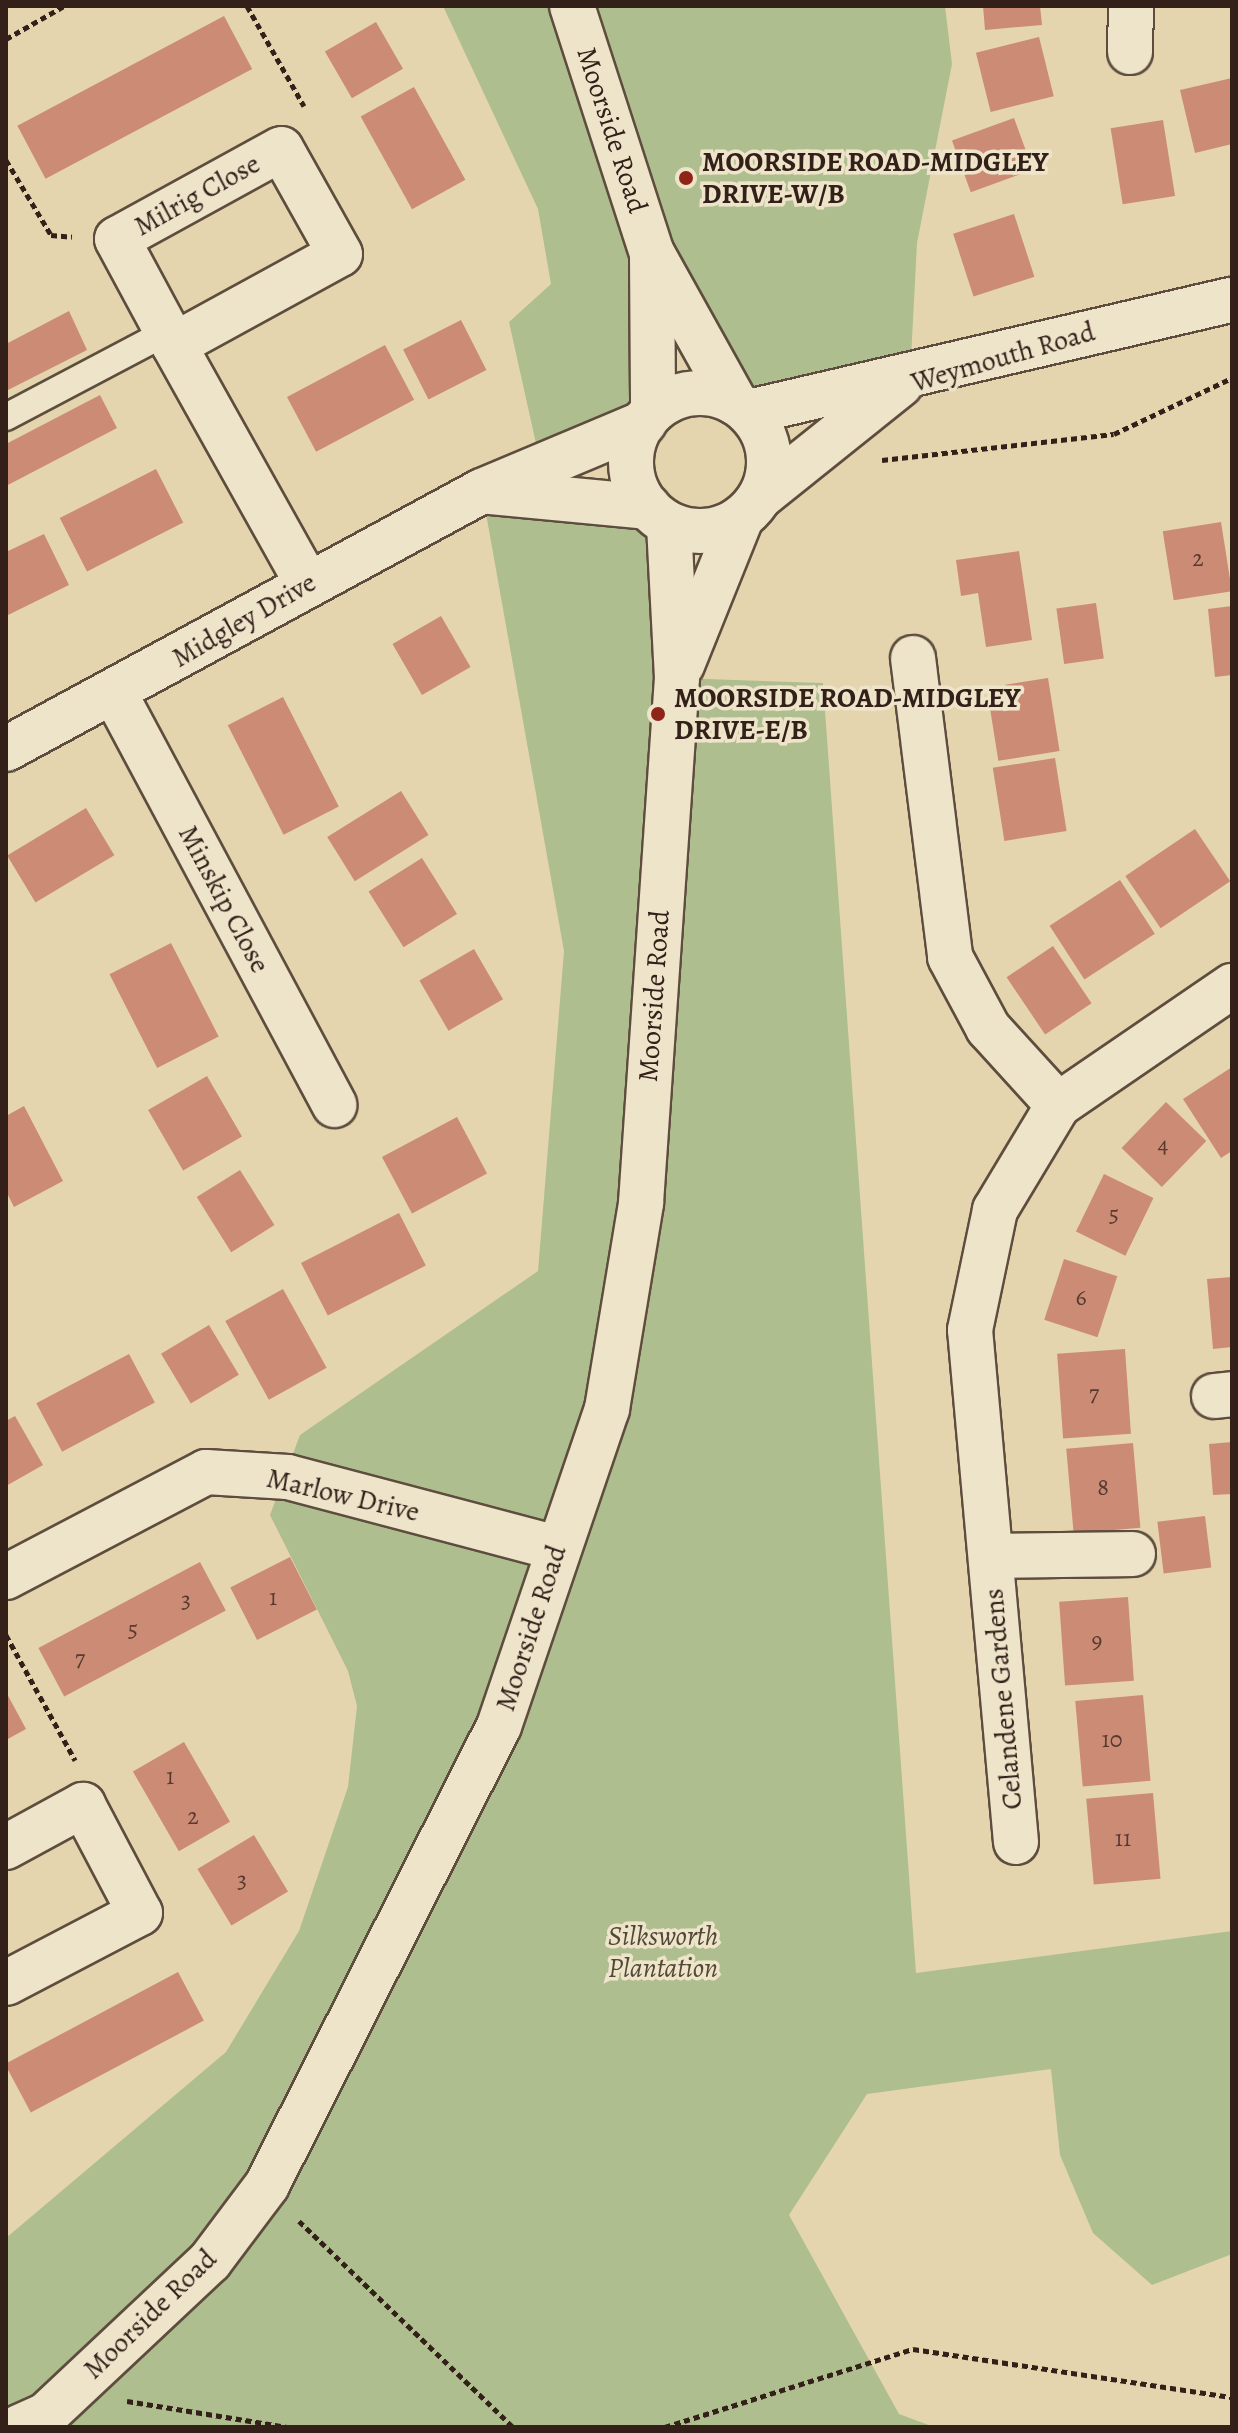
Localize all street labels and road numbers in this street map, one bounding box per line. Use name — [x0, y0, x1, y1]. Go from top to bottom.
street label: Moorside Road — [569, 43, 655, 217]
street label: Milrig Close — [128, 147, 266, 243]
street label: Weymouth Road — [907, 315, 1099, 399]
street label: Midgley Drive — [166, 565, 322, 675]
street label: Minskip Close — [171, 820, 277, 978]
street label: Moorside Road — [631, 909, 677, 1083]
street label: Marlow Drive — [263, 1461, 423, 1529]
street label: Moorside Road — [488, 1541, 574, 1715]
street label: Celandene Gardens — [977, 1587, 1029, 1811]
street label: Moorside Road — [76, 2242, 224, 2386]

